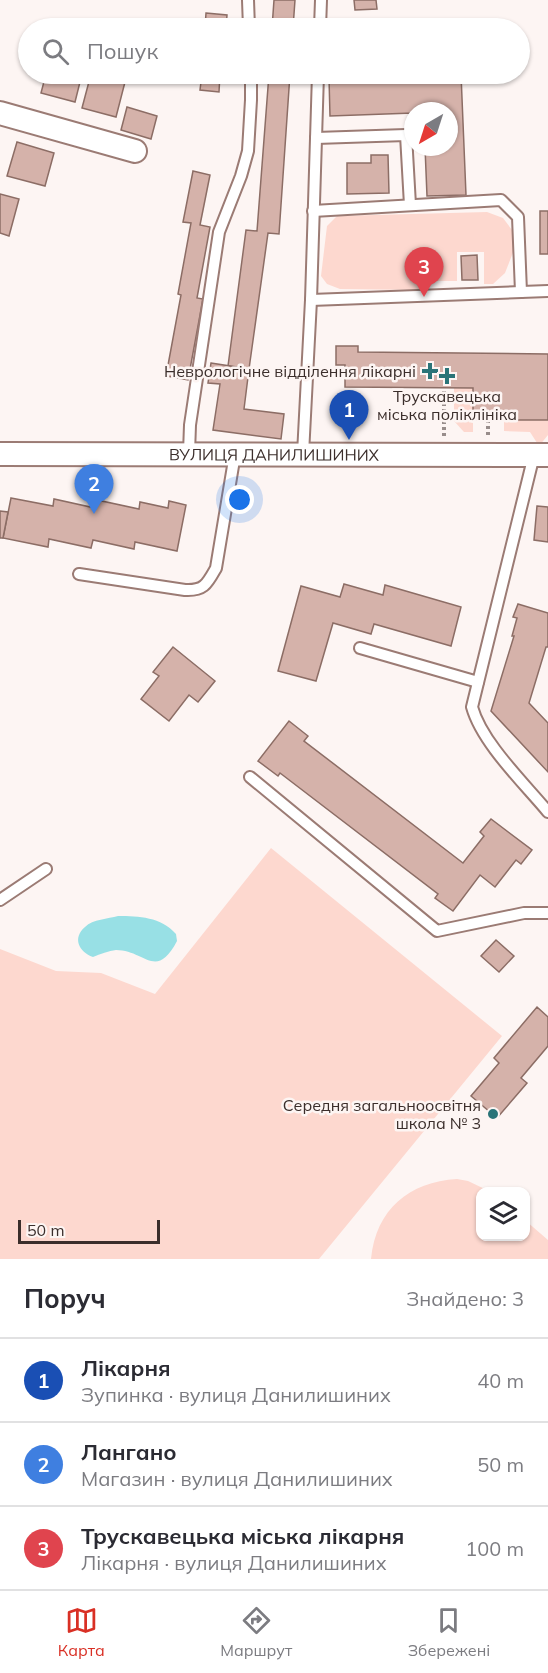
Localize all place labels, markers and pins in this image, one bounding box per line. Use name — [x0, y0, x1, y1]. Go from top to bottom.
pin: 3 — [404, 248, 444, 297]
place label: Неврологічне відділення лікарні — [164, 361, 416, 381]
marker: Неврологічне відділення лікарні — [421, 362, 439, 380]
marker: Трускавецька міська поліклініка — [438, 367, 456, 385]
place label: Трускавецька міська поліклініка — [377, 386, 517, 424]
pin: 1 — [330, 390, 368, 440]
pin: 2 — [74, 464, 113, 514]
place label: Середня загальноосвітня школа № 3 — [283, 1095, 481, 1133]
marker: Середня загальноосвітня школа № 3 — [486, 1107, 500, 1121]

